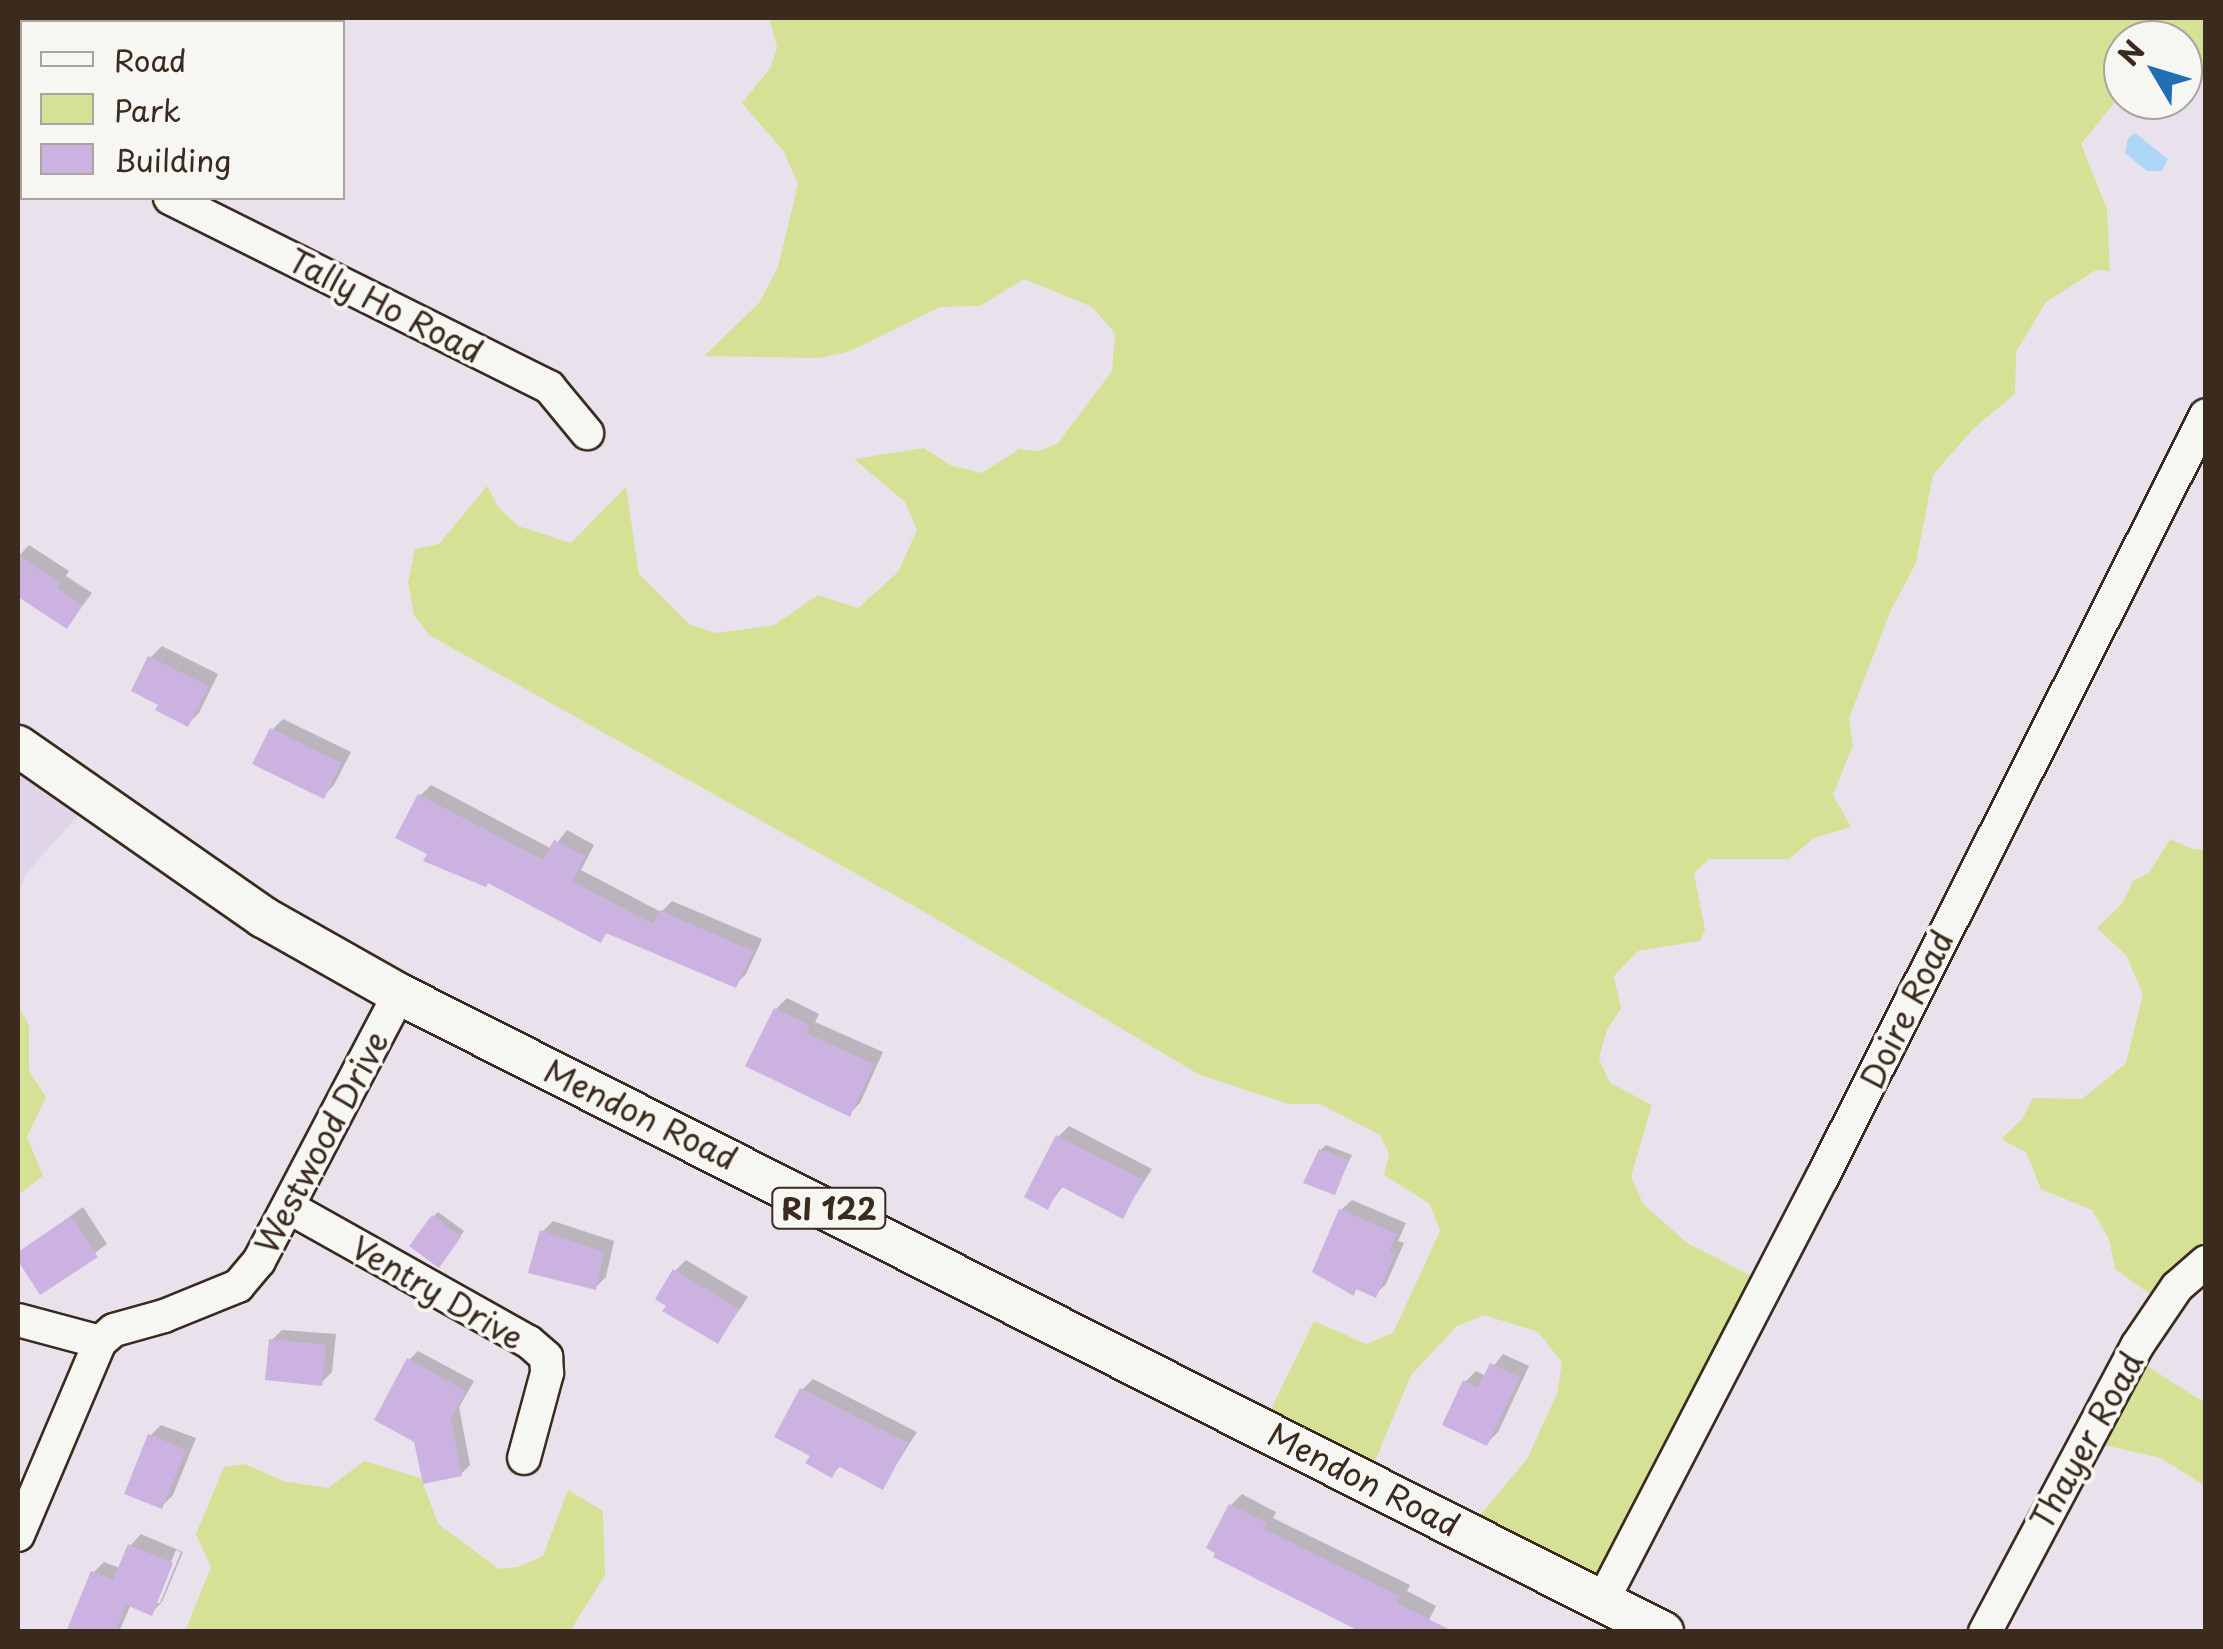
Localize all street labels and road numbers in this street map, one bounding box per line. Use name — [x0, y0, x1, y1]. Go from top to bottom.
street label: Tally Ho Road — [282, 239, 490, 371]
street label: Doire Road — [1851, 924, 1961, 1094]
street label: Westwood Drive — [246, 1024, 396, 1260]
street label: Mendon Road — [538, 1051, 744, 1177]
road number: RI 122 — [769, 1183, 889, 1233]
street label: Ventry Drive — [344, 1227, 532, 1357]
street label: Thayer Road — [2021, 1344, 2151, 1536]
street label: Mendon Road — [1262, 1414, 1466, 1544]

